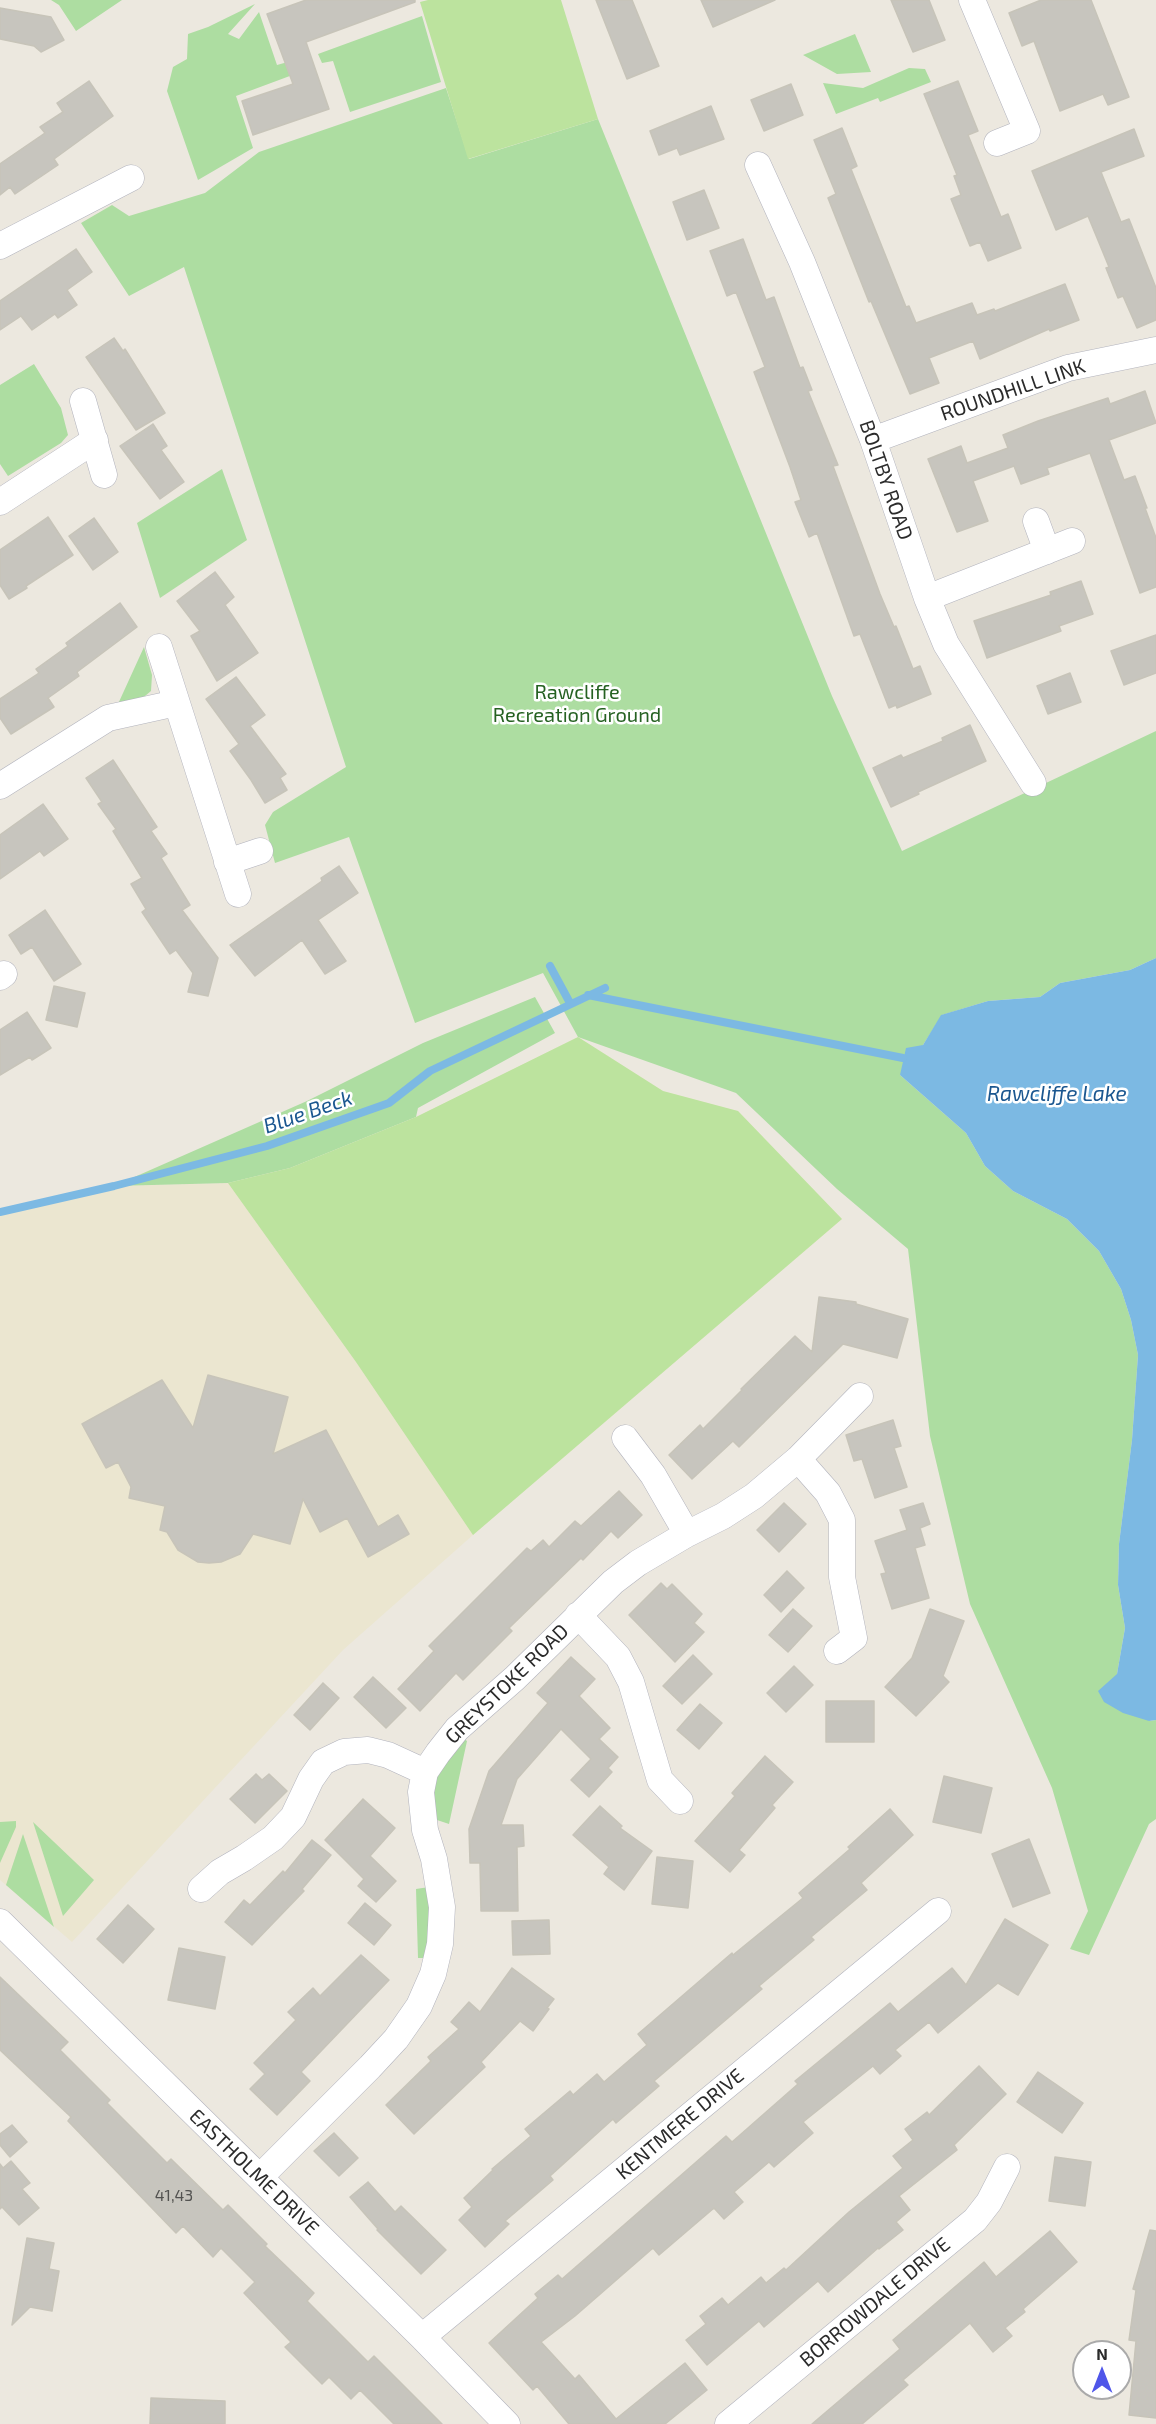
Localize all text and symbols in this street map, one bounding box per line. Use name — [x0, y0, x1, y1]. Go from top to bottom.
street label: ROUNDHILL LINK — [937, 354, 1089, 426]
street label: BOLTBY ROAD — [854, 417, 918, 543]
park label: Rawcliffe Recreation Ground — [493, 680, 661, 727]
water label: Rawcliffe Lake — [987, 1081, 1127, 1107]
water label: Blue Beck — [260, 1085, 356, 1139]
street label: GREYSTOKE ROAD — [440, 1619, 574, 1749]
street label: KENTMERE DRIVE — [611, 2064, 749, 2184]
street label: EASTHOLME DRIVE — [184, 2104, 324, 2240]
house number: 41,43 — [155, 2186, 193, 2206]
street label: BORROWDALE DRIVE — [795, 2232, 955, 2372]
north arrow — [1072, 2340, 1132, 2400]
text: N — [1096, 2344, 1108, 2363]

